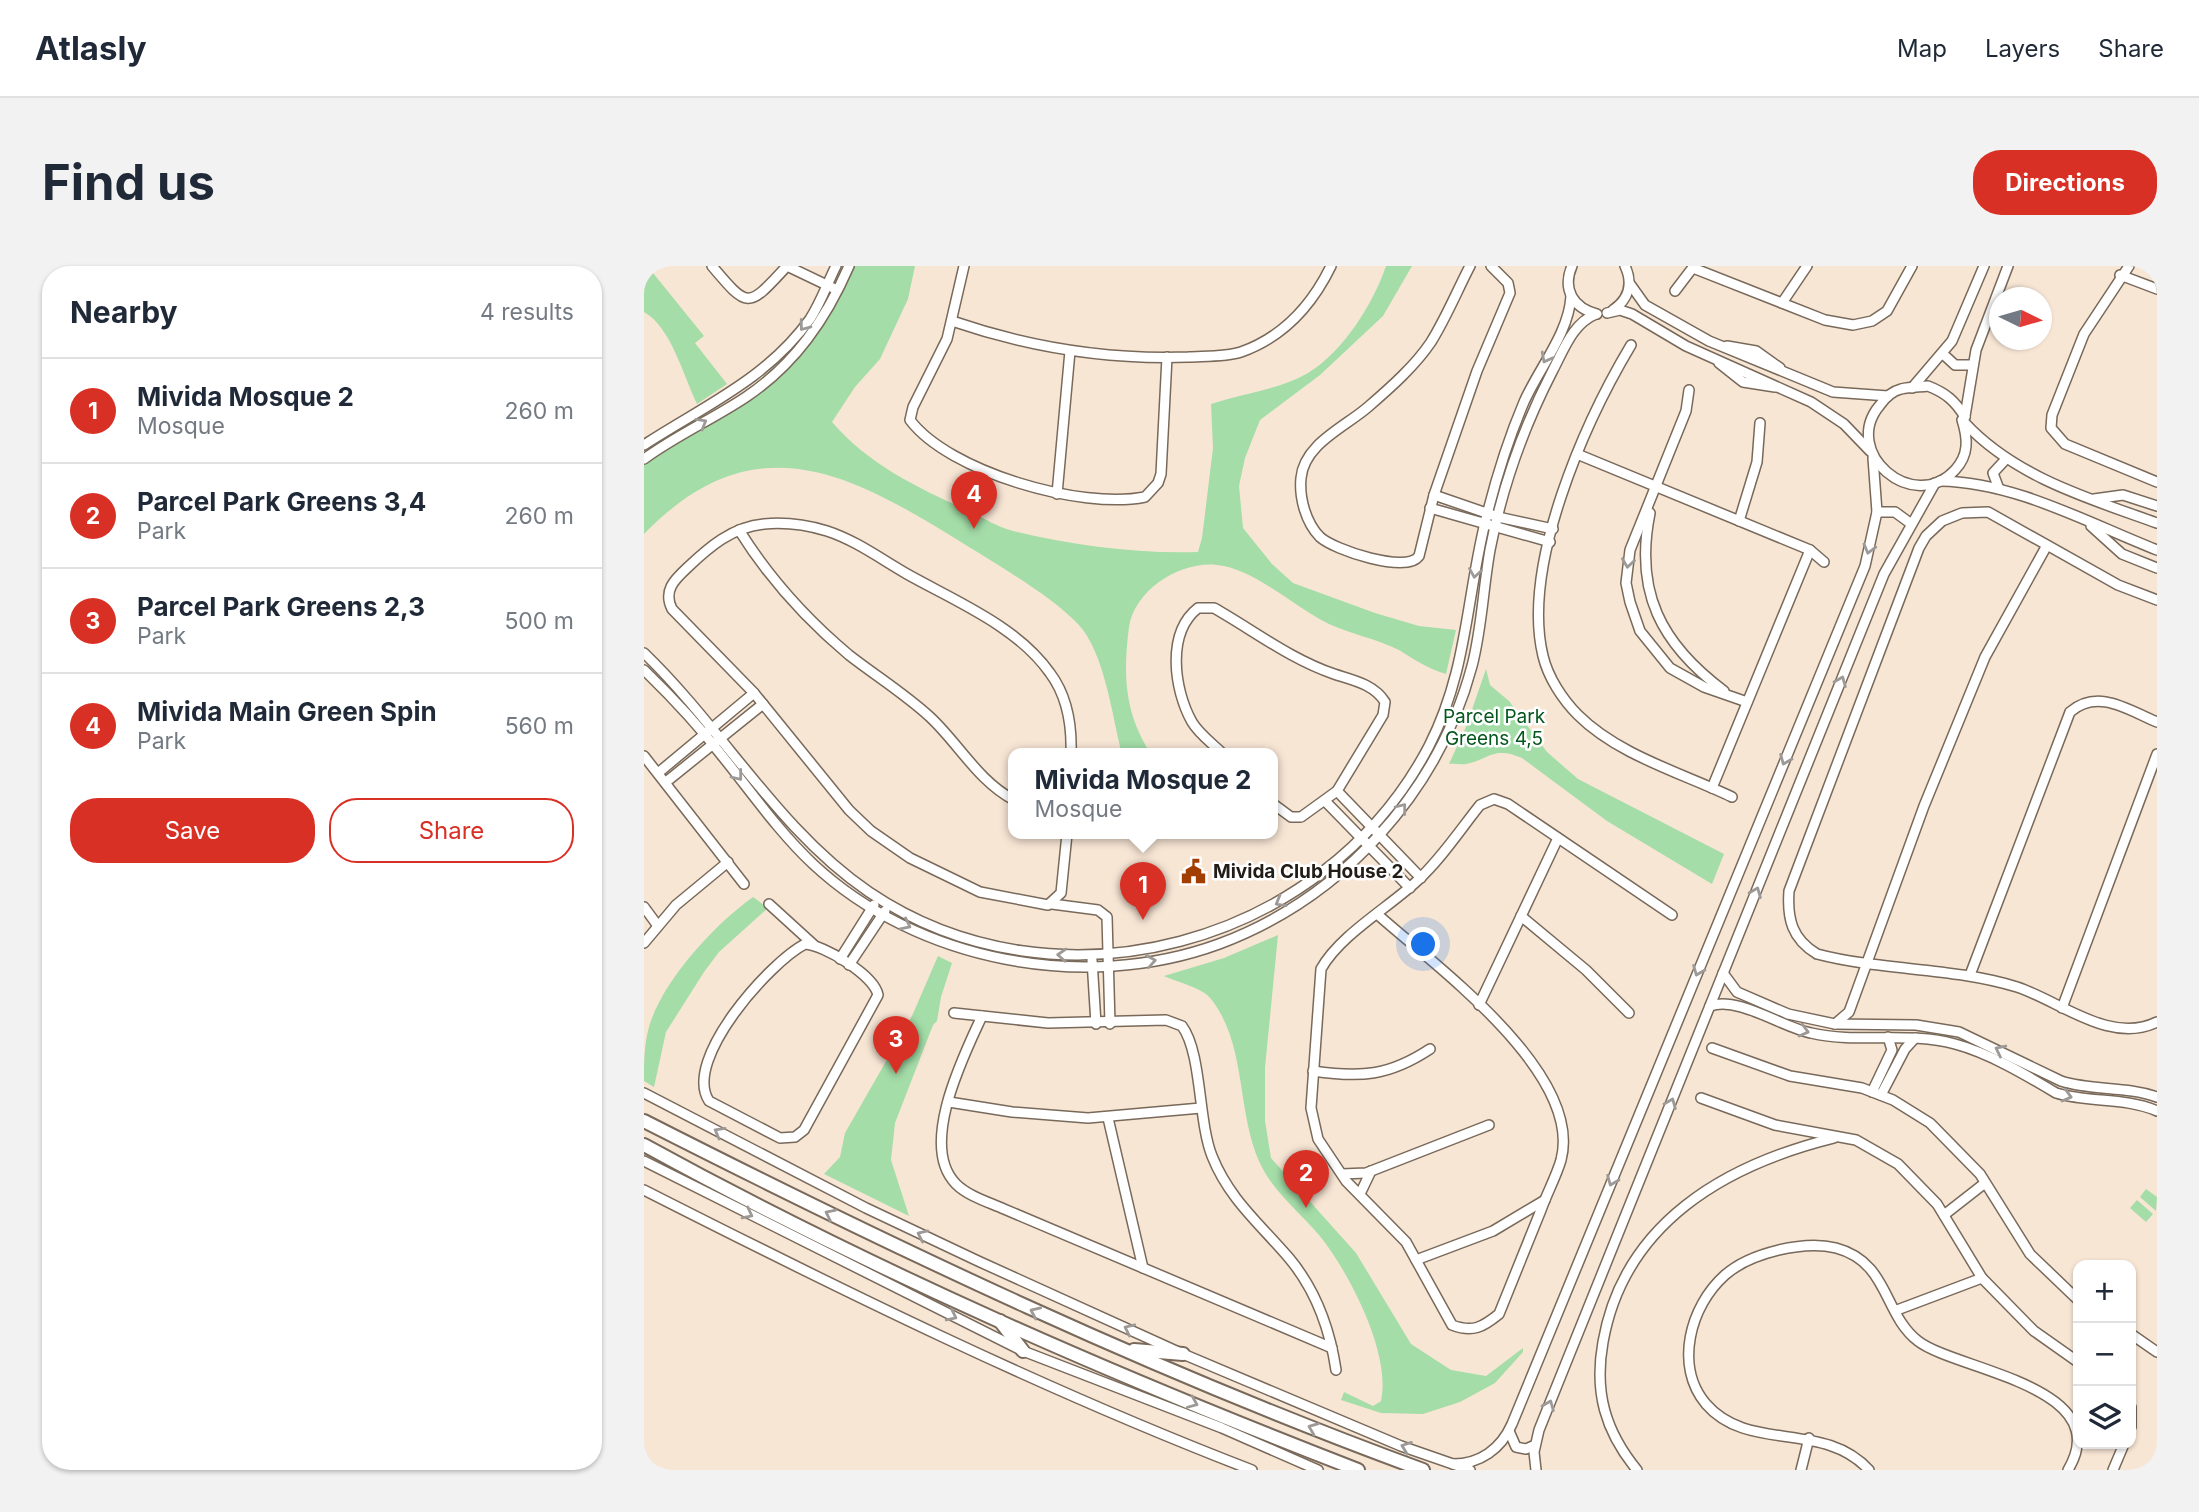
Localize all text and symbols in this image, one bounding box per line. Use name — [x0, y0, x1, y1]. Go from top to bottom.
text: Atlasly — [35, 28, 147, 68]
text: Map — [1897, 34, 1947, 63]
text: Layers — [1985, 34, 2060, 63]
text: Share — [2098, 34, 2164, 63]
button: Directions — [1973, 150, 2157, 215]
text: Find us — [42, 153, 215, 212]
north arrow — [1989, 287, 2052, 350]
text: Nearby — [70, 294, 178, 330]
text: 4 results — [480, 298, 574, 326]
one-way arrow — [800, 318, 812, 330]
one-way arrow — [1540, 351, 1554, 363]
text: Mivida Mosque 2 — [137, 381, 354, 412]
text: 1 — [88, 397, 98, 425]
text: 260 m — [505, 397, 574, 425]
text: Mosque — [137, 412, 225, 440]
one-way arrow — [694, 418, 707, 431]
pin: 4 — [951, 471, 997, 529]
text: Parcel Park Greens 3,4 — [137, 486, 426, 517]
text: 2 — [86, 502, 100, 530]
text: 260 m — [505, 502, 574, 530]
text: Park — [137, 517, 186, 545]
one-way arrow — [1863, 543, 1878, 555]
one-way arrow — [1621, 557, 1636, 569]
one-way arrow — [1468, 567, 1483, 579]
text: Parcel Park Greens 2,3 — [137, 591, 425, 622]
text: 3 — [86, 607, 100, 635]
text: 500 m — [504, 607, 574, 635]
text: Park — [137, 622, 186, 650]
one-way arrow — [1832, 675, 1846, 687]
text: Mivida Main Green Spin — [137, 696, 437, 727]
park label: Parcel Park Greens 4,5 — [1443, 705, 1546, 750]
text: 4 — [85, 712, 101, 740]
text: 560 m — [505, 712, 574, 740]
text: Park — [137, 727, 186, 755]
popup — [1008, 748, 1278, 839]
one-way arrow — [1779, 754, 1793, 766]
text: Mivida Mosque 2 — [1035, 764, 1251, 795]
one-way arrow — [729, 768, 742, 780]
text: Mosque — [1035, 795, 1122, 823]
button: Save — [70, 798, 315, 863]
button: Share — [329, 798, 574, 863]
one-way arrow — [1394, 804, 1407, 816]
public building icon: Mivida Club House 2 — [1179, 857, 1207, 885]
place label: Mivida Club House 2 — [1213, 860, 1404, 883]
pin: 1 — [1120, 862, 1166, 920]
one-way arrow — [1747, 886, 1761, 898]
one-way arrow — [1274, 894, 1287, 907]
one-way arrow — [899, 917, 911, 931]
your location — [1406, 927, 1440, 961]
one-way arrow — [1056, 948, 1067, 963]
one-way arrow — [1145, 954, 1157, 969]
one-way arrow — [1693, 964, 1707, 976]
pin: 3 — [873, 1016, 919, 1074]
one-way arrow — [1798, 1023, 1810, 1037]
one-way arrow — [1995, 1045, 2007, 1059]
one-way arrow — [2061, 1088, 2073, 1102]
one-way arrow — [1663, 1097, 1677, 1109]
one-way arrow — [714, 1126, 727, 1140]
pin: 2 — [1283, 1150, 1329, 1208]
one-way arrow — [1606, 1174, 1620, 1187]
one-way arrow — [741, 1206, 753, 1220]
one-way arrow — [825, 1208, 837, 1222]
one-way arrow — [917, 1229, 929, 1243]
map controls — [2073, 1260, 2136, 1449]
button: + — [2073, 1260, 2136, 1323]
one-way arrow — [1030, 1306, 1043, 1320]
one-way arrow — [945, 1307, 957, 1321]
one-way arrow — [1124, 1323, 1136, 1337]
button: − — [2073, 1323, 2136, 1386]
button: layers — [2073, 1386, 2136, 1449]
one-way arrow — [1187, 1395, 1199, 1409]
one-way arrow — [1541, 1399, 1555, 1412]
one-way arrow — [1308, 1422, 1320, 1436]
one-way arrow — [1400, 1441, 1412, 1455]

